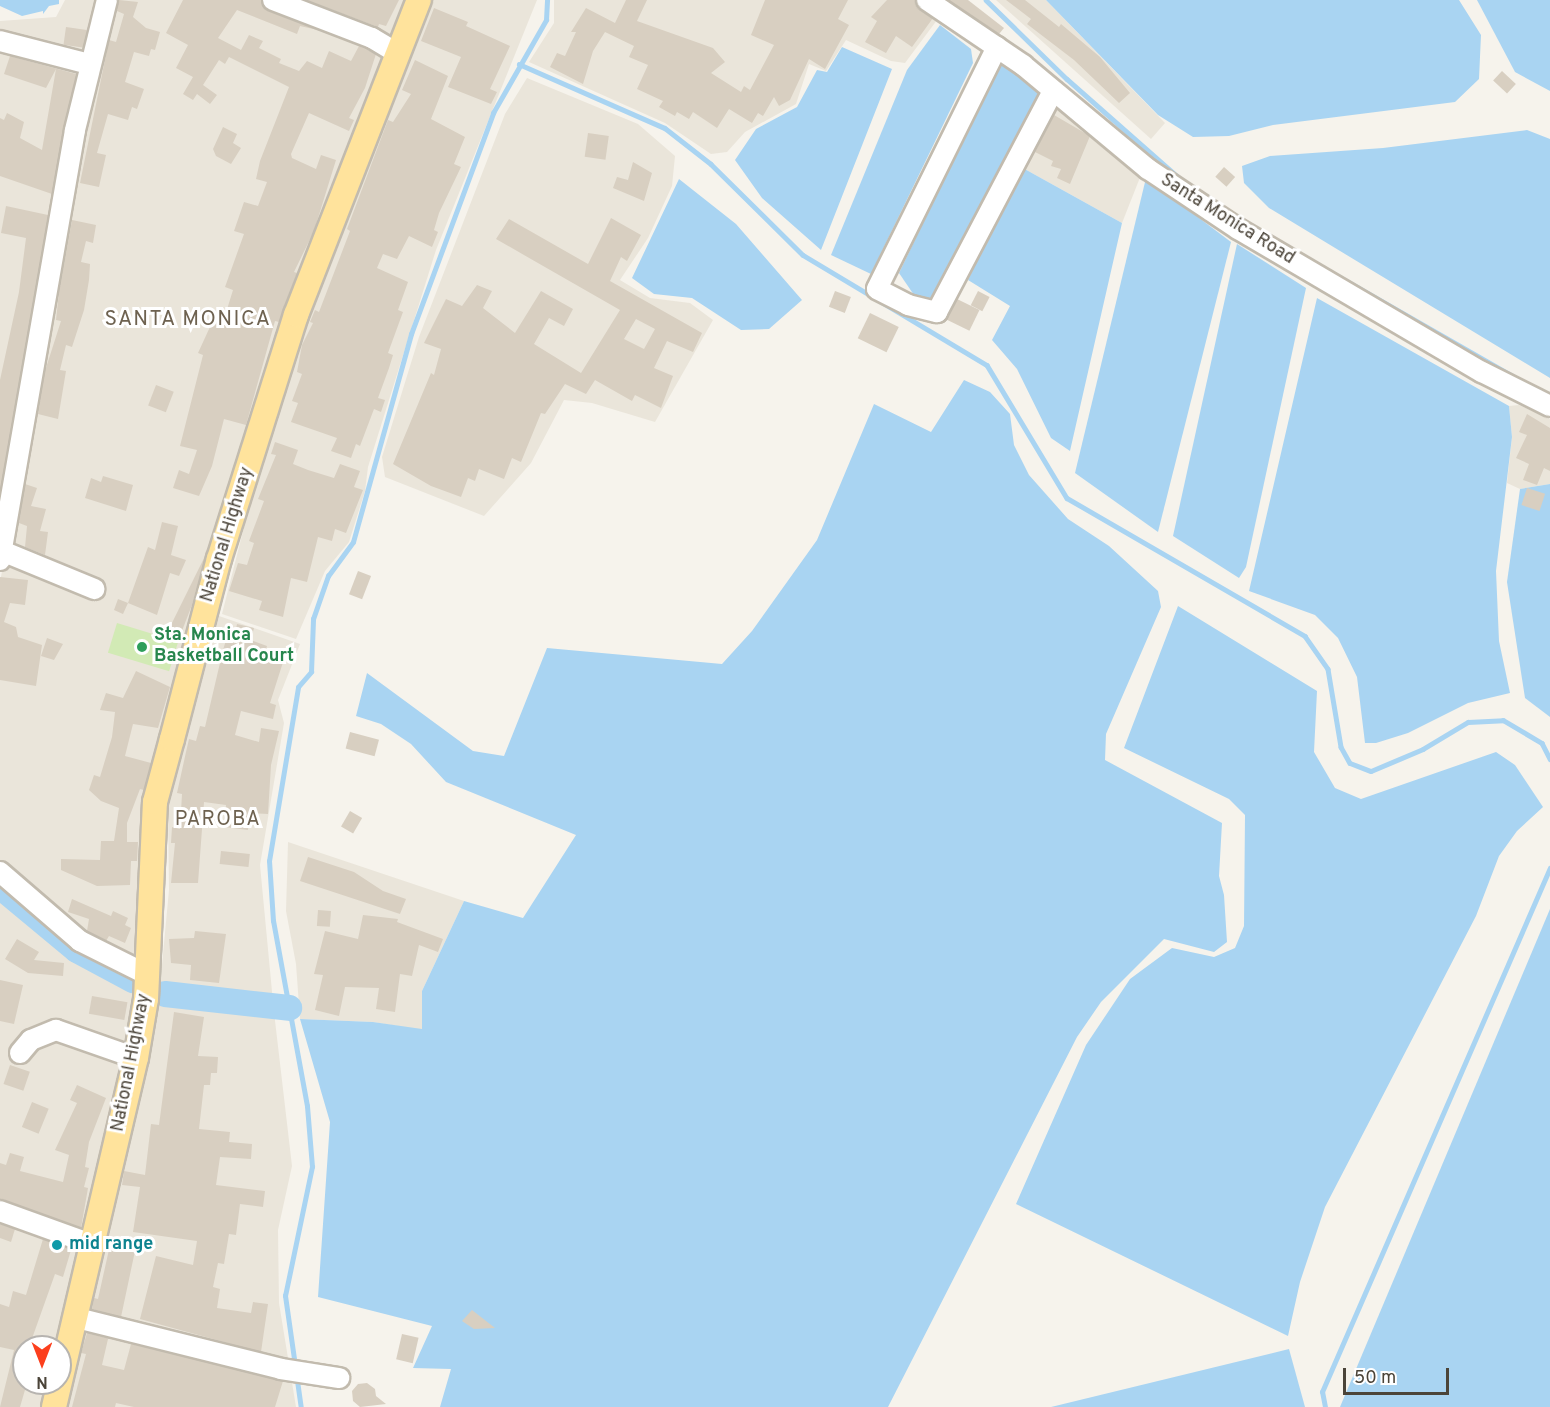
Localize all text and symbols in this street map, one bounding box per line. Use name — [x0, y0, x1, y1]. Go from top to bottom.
street label: Santa Monica Road — [1156, 170, 1298, 270]
district label: SANTA MONICA — [104, 307, 272, 333]
street label: National Highway — [197, 465, 259, 605]
place label: Sta. Monica Basketball Court — [154, 626, 294, 668]
marker: Sta. Monica Basketball Court — [135, 640, 149, 654]
district label: PAROBA — [175, 808, 261, 832]
street label: National Highway — [108, 992, 156, 1134]
place label: mid range — [69, 1234, 153, 1256]
marker: mid range — [50, 1238, 64, 1252]
north arrow — [12, 1335, 72, 1395]
scale bar — [1346, 1356, 1452, 1394]
text: 50 m — [1354, 1367, 1396, 1390]
text: N — [36, 1371, 48, 1391]

